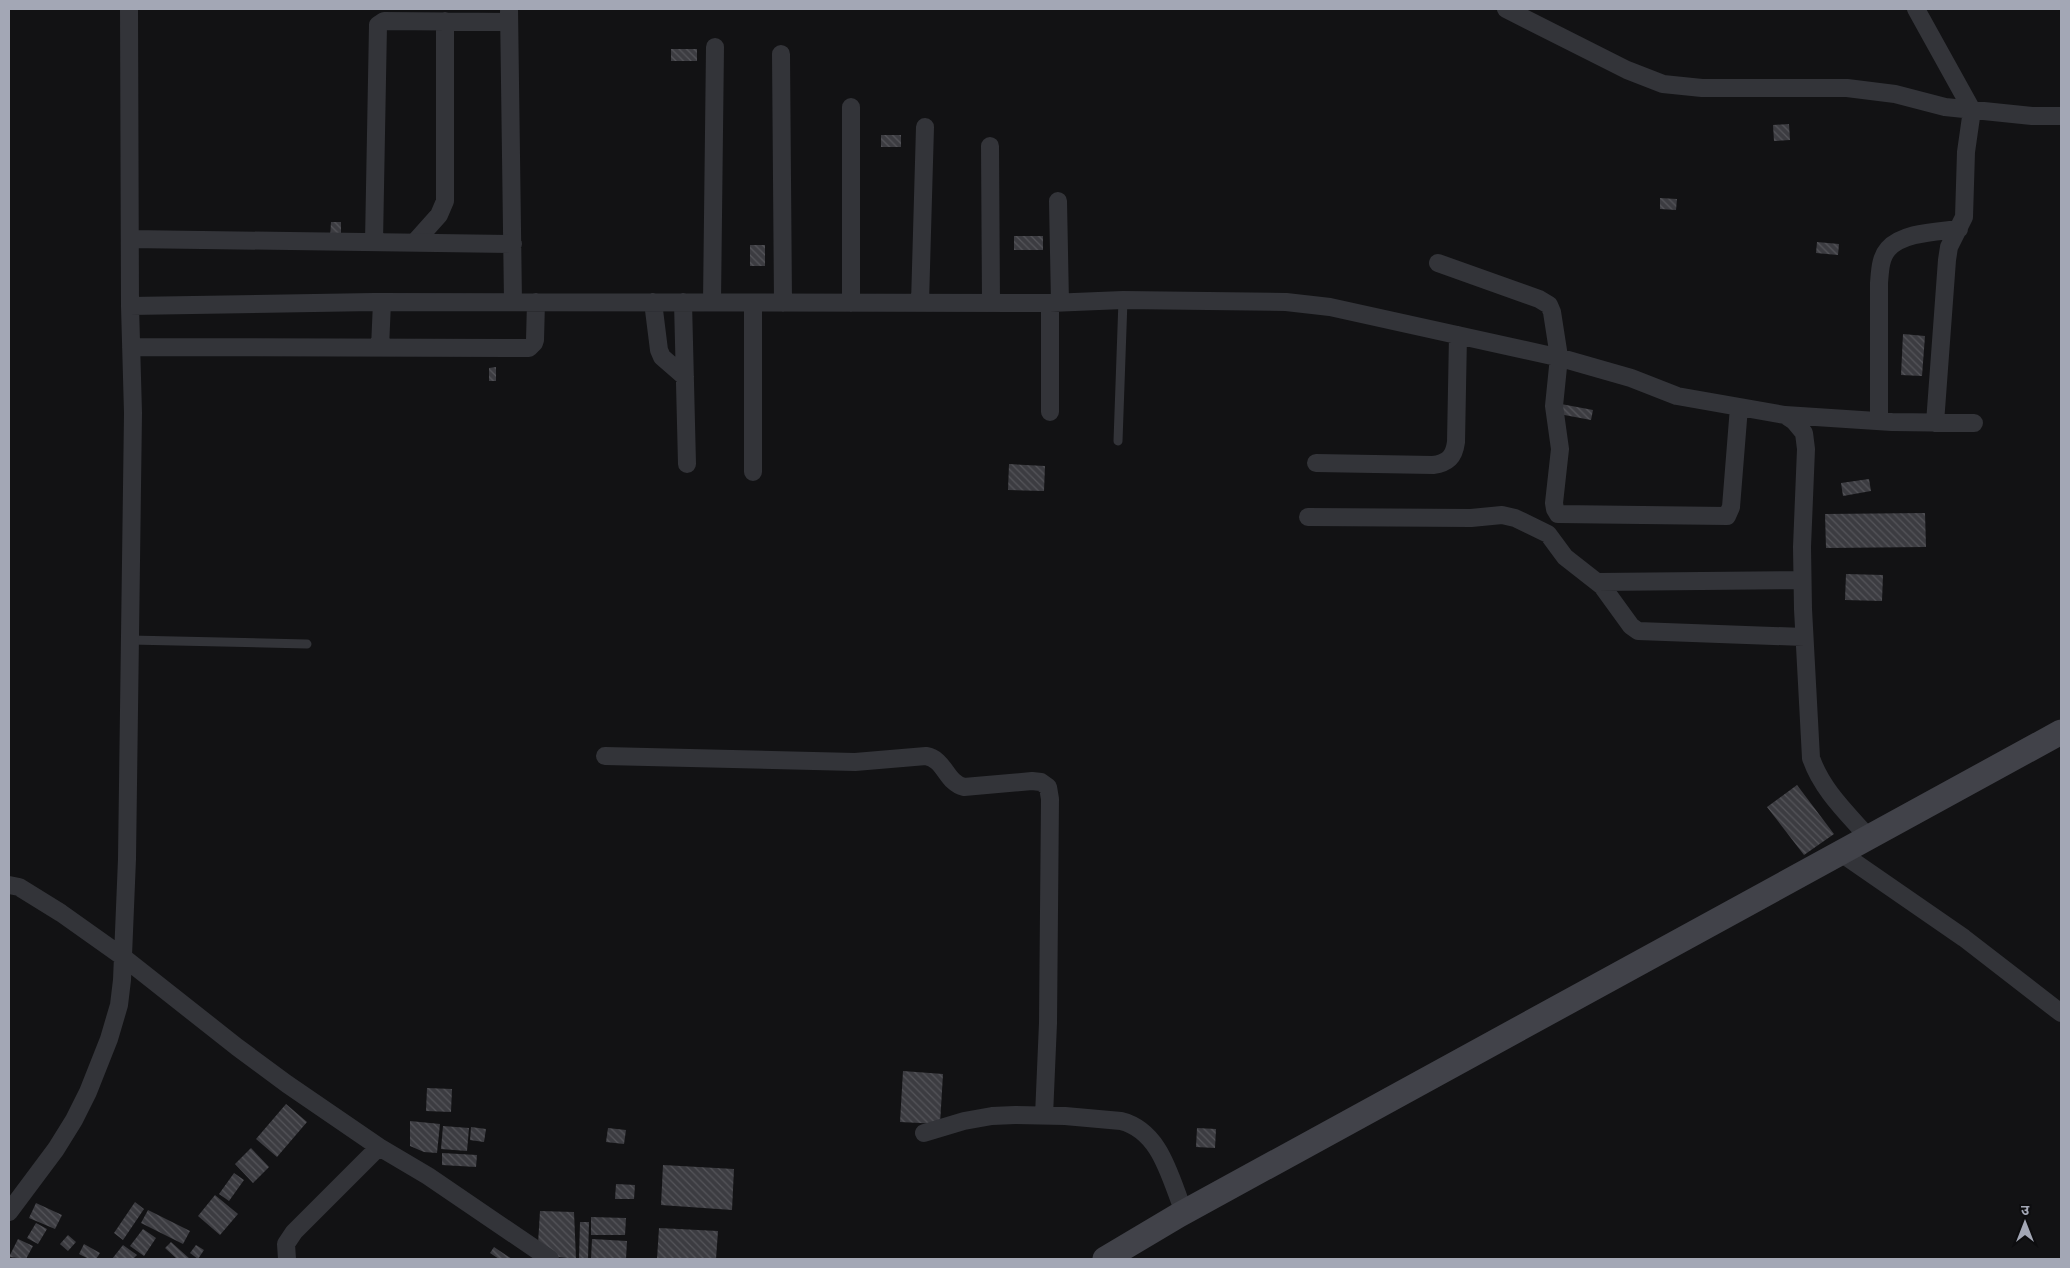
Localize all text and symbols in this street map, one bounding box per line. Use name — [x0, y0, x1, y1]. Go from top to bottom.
north arrow — [2000, 1198, 2050, 1248]
text: उ — [2021, 1201, 2030, 1219]

